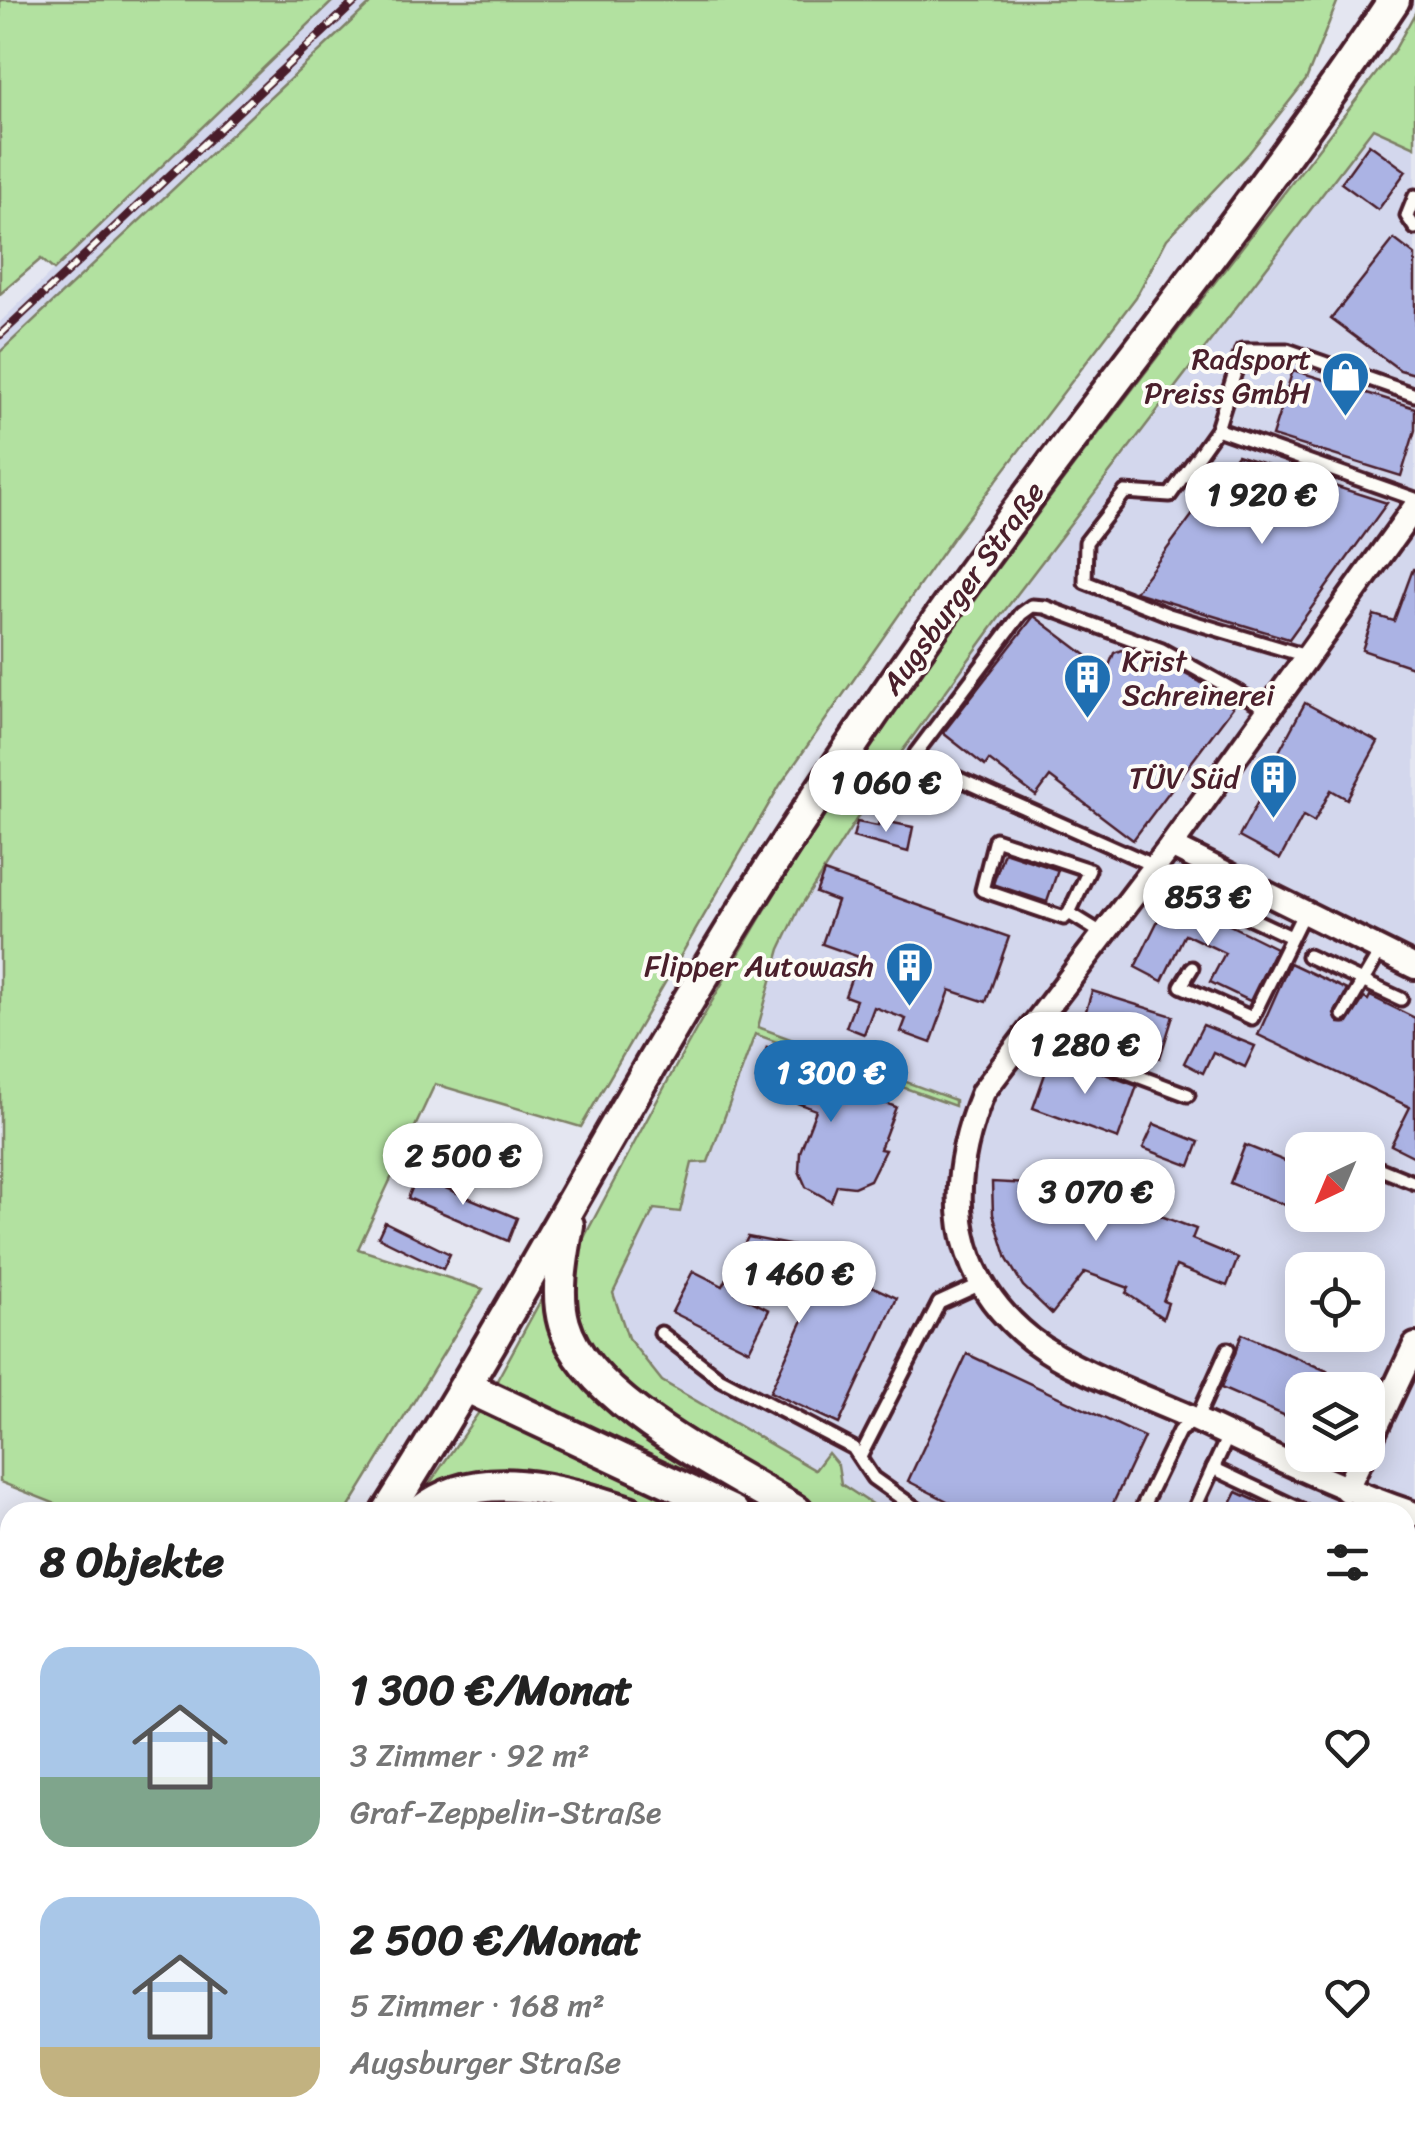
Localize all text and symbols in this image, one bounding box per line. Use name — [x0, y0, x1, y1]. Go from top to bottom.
place label: Radsport Preiss GmbH — [1144, 332, 1311, 420]
shop icon: Radsport Preiss GmbH — [1320, 350, 1372, 418]
pin: 1 920 € — [1170, 462, 1354, 547]
text: 1 920 € — [1207, 466, 1317, 523]
street label: Augsburger Straße — [866, 469, 1060, 708]
place label: Krist Schreinerei — [1122, 634, 1276, 722]
building icon: Krist Schreinerei — [1061, 652, 1113, 720]
pin: 1 060 € — [794, 750, 978, 835]
place label: TÜV Süd — [1129, 751, 1241, 805]
building icon: TÜV Süd — [1248, 752, 1300, 820]
text: 1 060 € — [831, 754, 941, 811]
pin: 853 € — [1138, 864, 1278, 949]
text: 853 € — [1165, 868, 1251, 925]
place label: Flipper Autowash — [644, 939, 874, 993]
building icon: Flipper Autowash — [883, 940, 935, 1008]
pin: 1 280 € — [993, 1012, 1177, 1097]
text: 1 280 € — [1030, 1016, 1140, 1073]
pin: 1 300 € — [739, 1040, 923, 1125]
text: 1 300 € — [776, 1044, 886, 1101]
pin: 2 500 € — [371, 1123, 555, 1208]
text: 2 500 € — [405, 1127, 521, 1184]
north arrow — [1285, 1132, 1385, 1232]
map controls — [1285, 1132, 1385, 1472]
pin: 3 070 € — [1004, 1159, 1188, 1244]
text: 3 070 € — [1039, 1163, 1153, 1220]
pin: 1 460 € — [707, 1241, 891, 1326]
text: 1 460 € — [744, 1245, 854, 1302]
button: locate — [1285, 1252, 1385, 1352]
button: layers — [1285, 1372, 1385, 1472]
text: 8 Objekte — [40, 1525, 224, 1599]
icon: filters — [1320, 1535, 1375, 1590]
text: 1 300 €/Monat — [350, 1653, 632, 1727]
icon: home — [120, 1687, 240, 1807]
icon: heart — [1320, 1720, 1375, 1775]
text: 3 Zimmer · 92 m² — [350, 1727, 590, 1784]
text: Graf-Zeppelin-Straße — [350, 1784, 661, 1841]
text: 2 500 €/Monat — [350, 1903, 641, 1977]
icon: home — [120, 1937, 240, 2057]
icon: heart — [1320, 1970, 1375, 2025]
text: 5 Zimmer · 168 m² — [350, 1977, 605, 2034]
text: Augsburger Straße — [350, 2034, 621, 2091]

